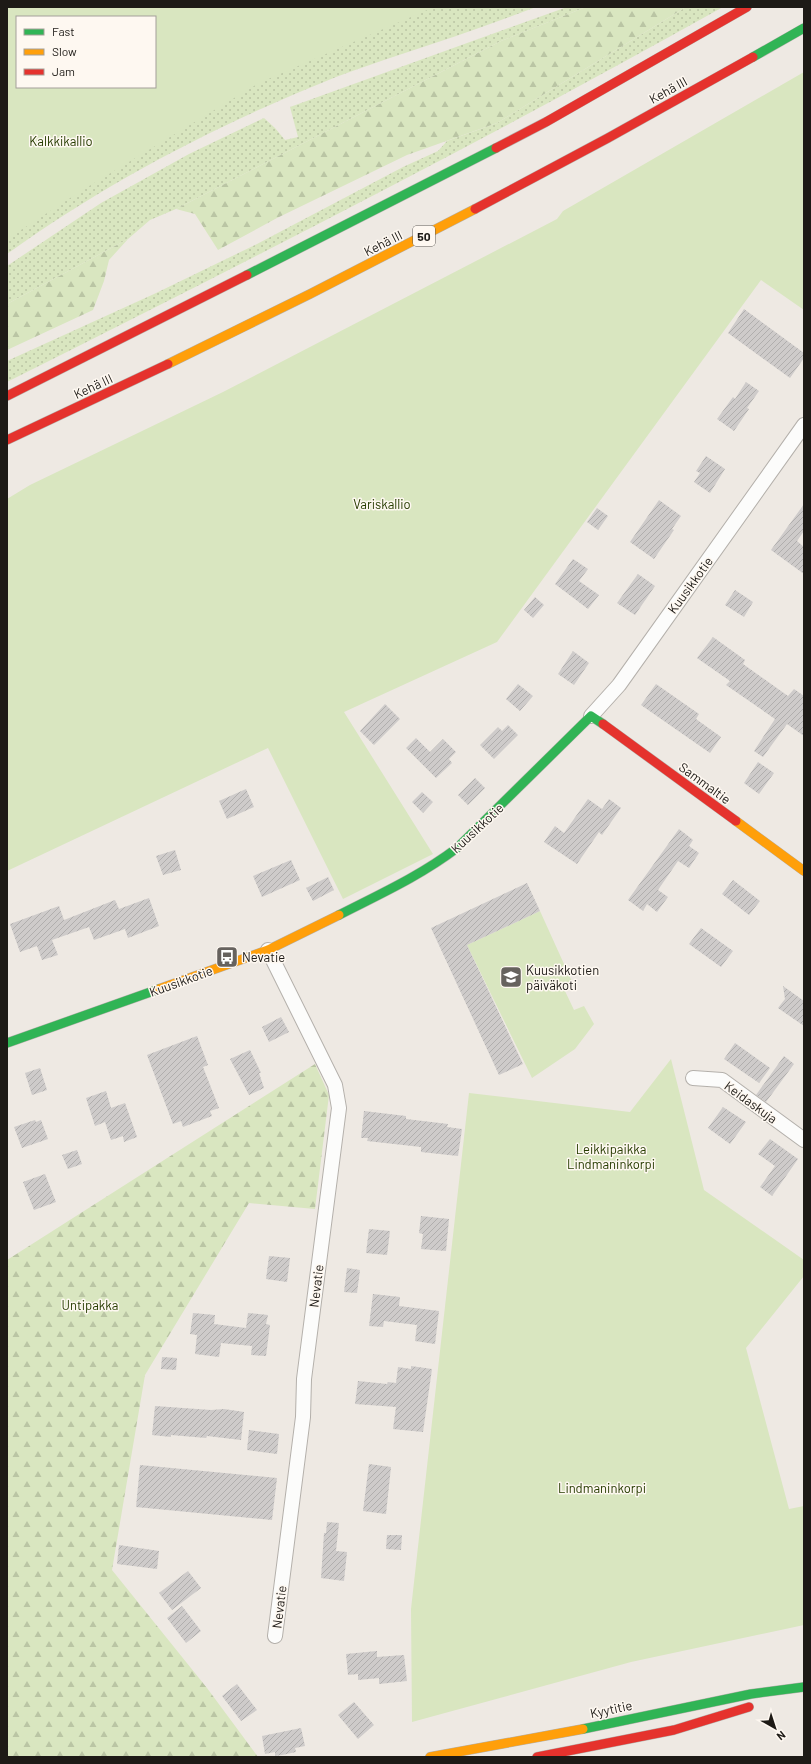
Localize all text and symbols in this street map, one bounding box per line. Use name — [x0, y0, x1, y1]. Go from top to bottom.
legend — [16, 16, 156, 88]
text: Fast — [52, 24, 75, 38]
text: Slow — [52, 44, 77, 58]
text: Jam — [52, 64, 75, 78]
street label: Kehä III — [646, 73, 690, 107]
park label: Kalkkikallio — [29, 133, 93, 149]
road number: 50 — [413, 226, 435, 246]
street label: Kehä III — [361, 227, 405, 259]
street label: Kehä III — [71, 370, 115, 402]
park label: Variskallio — [353, 496, 411, 512]
street label: Kuusikkotie — [664, 553, 716, 616]
street label: Sammaltie — [676, 759, 734, 807]
street label: Kuusikkotie — [447, 800, 507, 856]
bus stop icon: Nevatie — [214, 944, 240, 970]
place label: Nevatie — [242, 949, 285, 965]
street label: Kuusikkotie — [147, 962, 215, 1000]
place label: Kuusikkotien päiväkoti — [526, 962, 599, 993]
school or university icon: Kuusikkotien päiväkoti — [498, 964, 524, 990]
street label: Keidaskuja — [722, 1078, 780, 1126]
park label: Leikkipaikka Lindmaninkorpi — [567, 1141, 655, 1172]
street label: Nevatie — [305, 1264, 327, 1308]
park label: Untipakka — [62, 1297, 118, 1313]
park label: Lindmaninkorpi — [558, 1480, 646, 1496]
street label: Nevatie — [268, 1585, 290, 1629]
street label: Kyytitie — [588, 1697, 634, 1721]
north arrow — [755, 1708, 795, 1748]
text: N — [775, 1729, 789, 1744]

